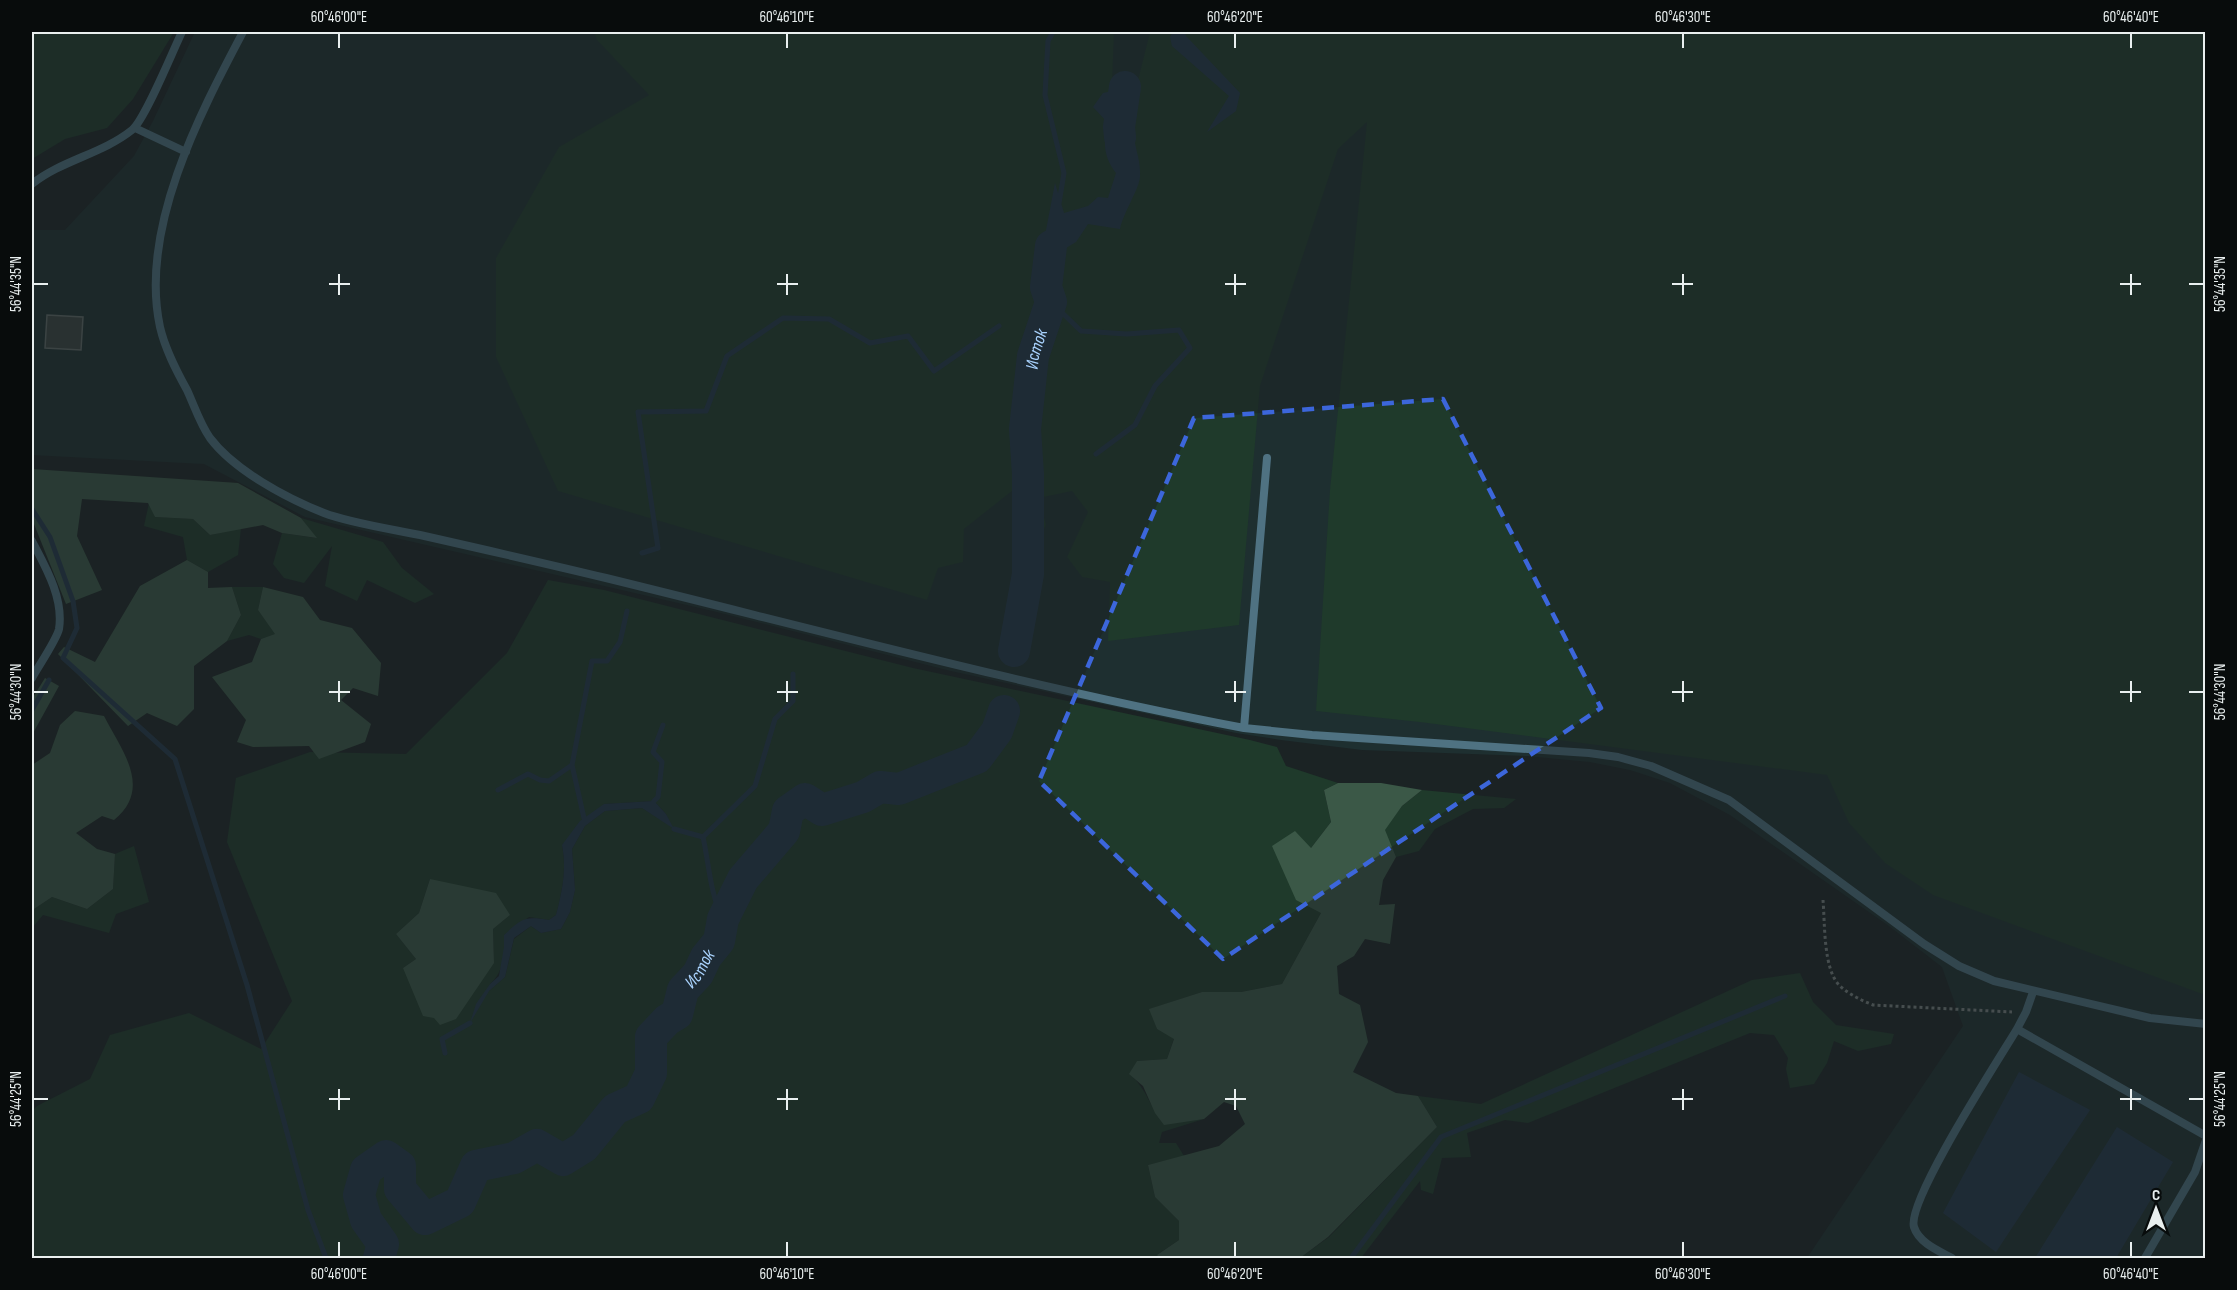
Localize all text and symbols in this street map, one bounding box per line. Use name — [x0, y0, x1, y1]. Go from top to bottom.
text: 60°46'00"E — [311, 8, 367, 27]
text: 60°46'10"E — [759, 8, 815, 27]
text: 60°46'20"E — [1207, 8, 1263, 27]
text: 60°46'30"E — [1655, 8, 1711, 27]
text: 60°46'40"E — [2103, 8, 2159, 27]
text: 56°44'35"N — [7, 256, 26, 312]
text: 56°44'35"N — [2211, 256, 2230, 312]
water label: Исток — [1021, 325, 1052, 370]
text: 56°44'30"N — [7, 664, 26, 720]
text: 56°44'30"N — [2211, 664, 2230, 720]
water label: Исток — [680, 944, 719, 992]
text: 56°44'25"N — [7, 1071, 26, 1127]
text: 56°44'25"N — [2211, 1071, 2230, 1127]
north arrow — [2126, 1179, 2186, 1239]
text: С — [2152, 1186, 2160, 1205]
text: 60°46'00"E — [311, 1265, 367, 1284]
text: 60°46'10"E — [759, 1265, 815, 1284]
text: 60°46'20"E — [1207, 1265, 1263, 1284]
text: 60°46'30"E — [1655, 1265, 1711, 1284]
text: 60°46'40"E — [2103, 1265, 2159, 1284]

